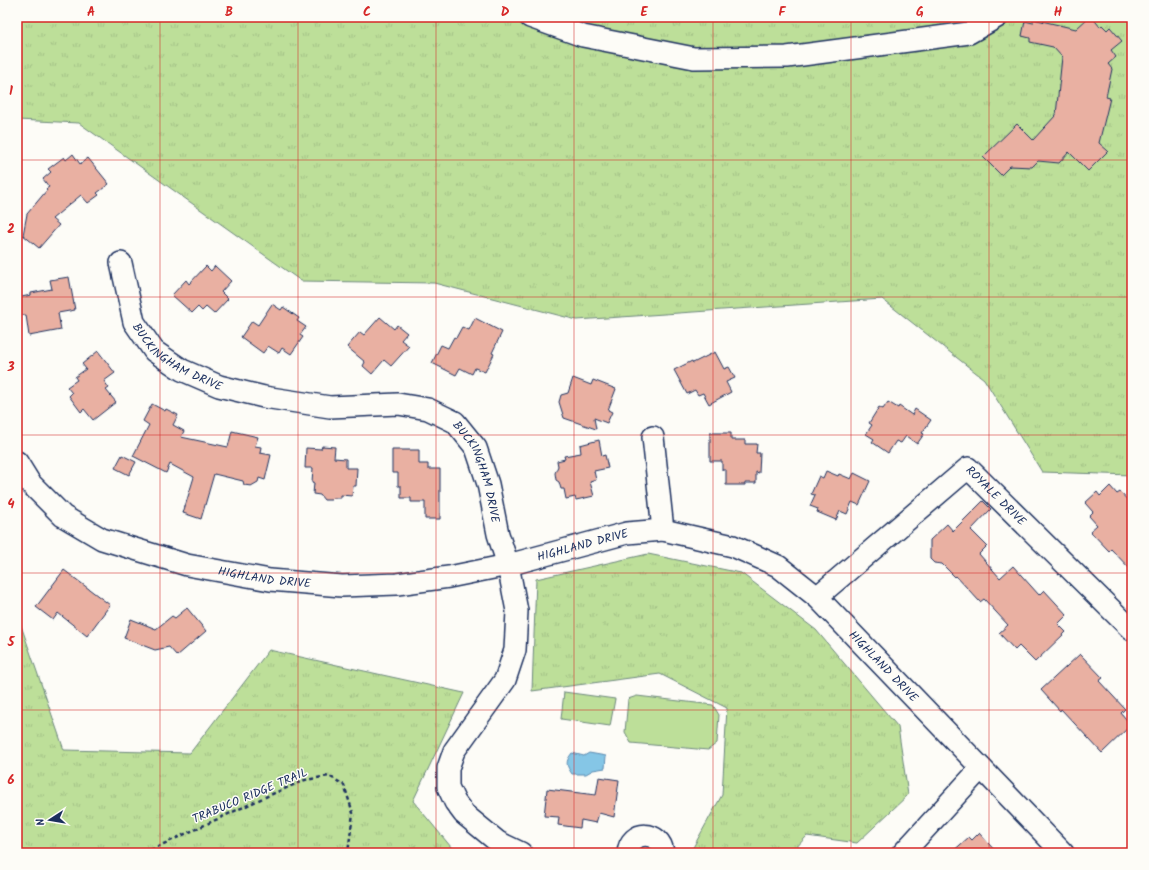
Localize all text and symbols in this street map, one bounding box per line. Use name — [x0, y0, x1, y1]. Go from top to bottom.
text: A — [87, 2, 95, 23]
text: B — [225, 2, 233, 23]
text: C — [363, 2, 371, 23]
text: D — [501, 2, 510, 23]
text: E — [640, 2, 648, 23]
text: F — [778, 2, 786, 23]
text: G — [916, 2, 924, 23]
text: H — [1054, 2, 1063, 23]
text: 1 — [9, 81, 13, 102]
text: 2 — [7, 219, 15, 240]
street label: BUCKINGHAM DRIVE — [128, 319, 227, 396]
text: 3 — [6, 357, 15, 378]
street label: BUCKINGHAM DRIVE — [448, 417, 505, 525]
street label: ROYALE DRIVE — [961, 461, 1031, 531]
text: 4 — [7, 494, 15, 515]
street label: HIGHLAND DRIVE — [535, 523, 631, 566]
street label: HIGHLAND DRIVE — [216, 561, 313, 593]
street label: HIGHLAND DRIVE — [844, 626, 923, 707]
text: 5 — [7, 632, 16, 653]
street label: TRABUCO RIDGE TRAIL — [189, 763, 311, 829]
text: 6 — [7, 770, 15, 791]
north arrow — [30, 800, 70, 840]
text: N — [32, 817, 51, 827]

